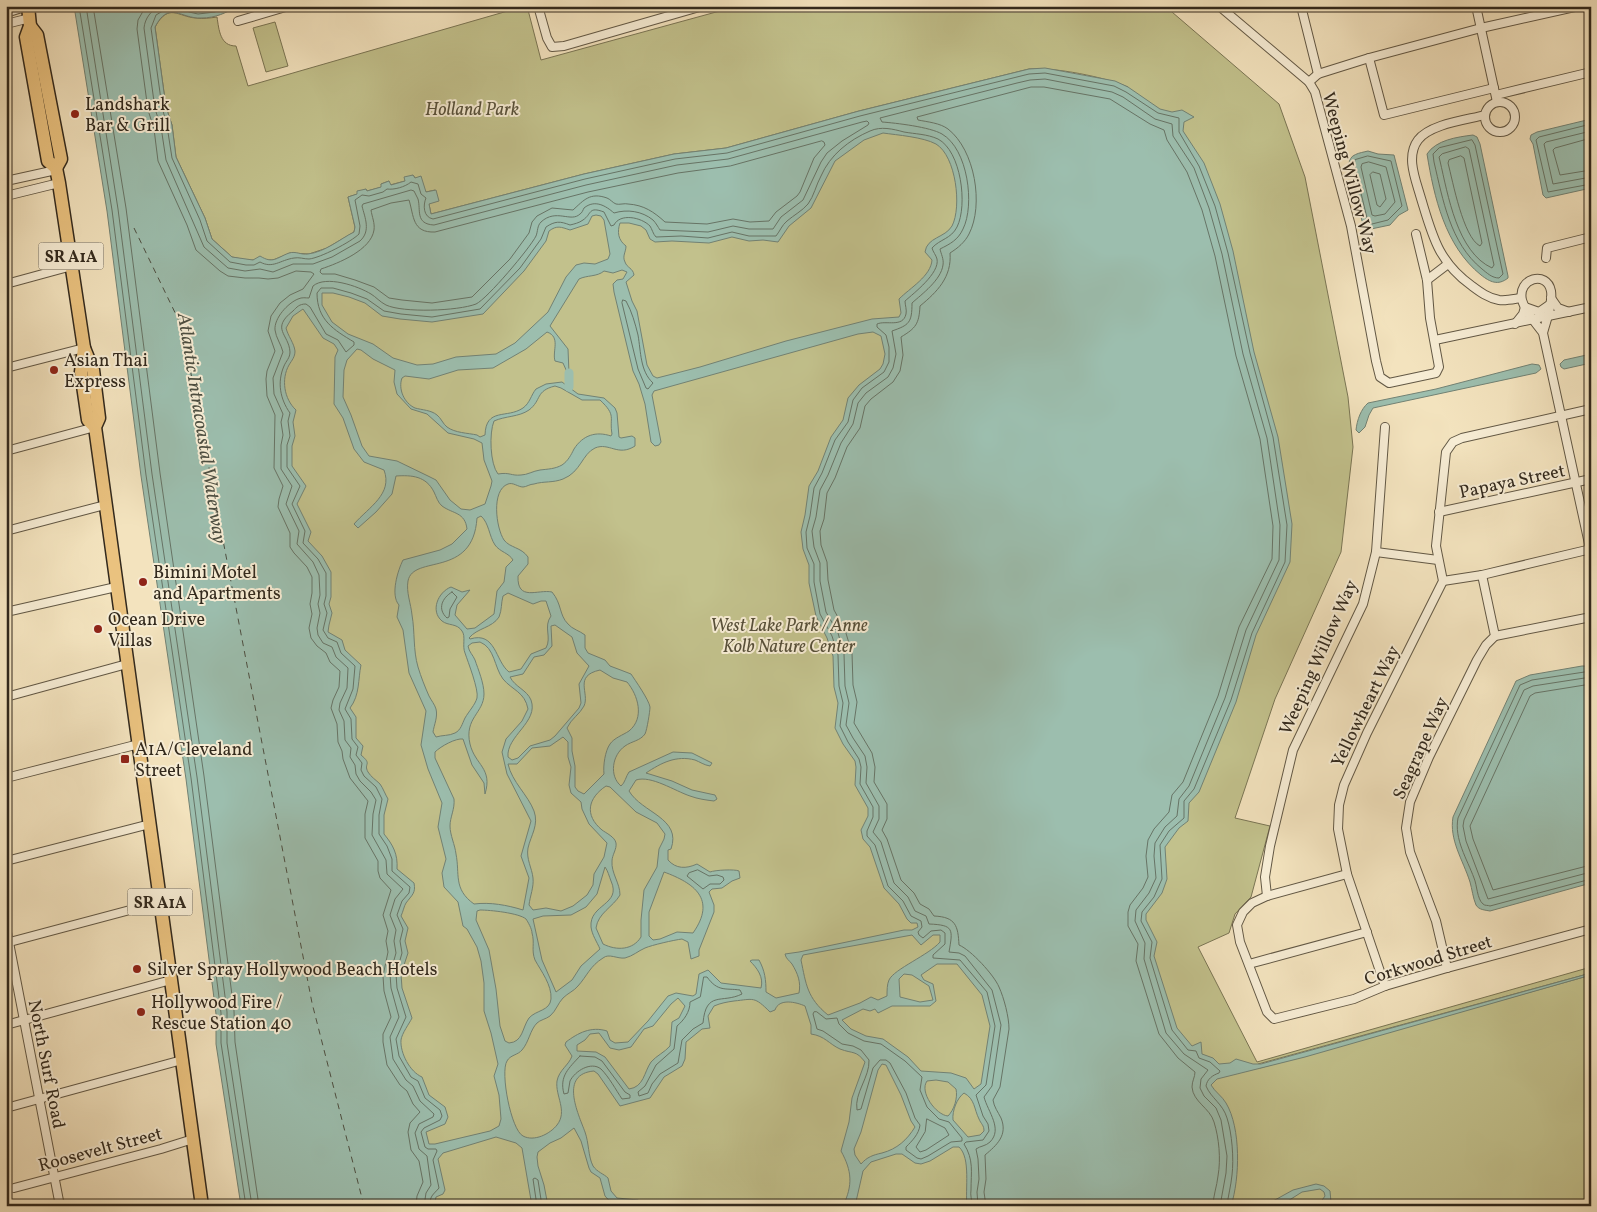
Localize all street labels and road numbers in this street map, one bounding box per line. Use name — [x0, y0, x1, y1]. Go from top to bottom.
street label: Weeping Willow Way — [1315, 90, 1382, 257]
road number: SR A1A — [38, 242, 104, 270]
street label: Papaya Street — [1457, 459, 1568, 506]
street label: Weeping Willow Way — [1274, 576, 1365, 739]
street label: Yellowheart Way — [1326, 641, 1407, 772]
street label: Seagrape Way — [1388, 693, 1455, 804]
road number: SR A1A — [128, 889, 192, 916]
street label: Corkwood Street — [1361, 930, 1495, 993]
street label: North Surf Road — [21, 998, 70, 1131]
street label: Roosevelt Street — [36, 1122, 165, 1179]

